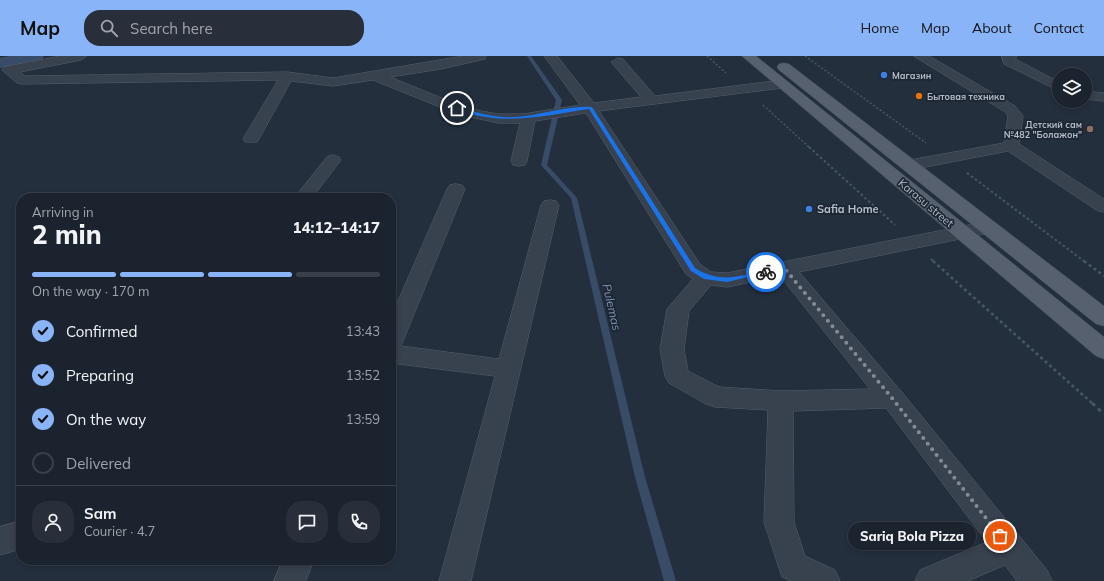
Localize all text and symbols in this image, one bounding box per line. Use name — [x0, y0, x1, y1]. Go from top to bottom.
search box — [84, 10, 364, 46]
text: Map — [20, 16, 60, 40]
icon: search — [98, 17, 120, 39]
text: Search here — [130, 19, 213, 38]
text: Home — [860, 19, 899, 37]
text: Map — [921, 19, 950, 37]
text: About — [972, 19, 1012, 37]
text: Contact — [1034, 19, 1084, 37]
map controls — [1052, 68, 1092, 108]
button: layers — [1052, 68, 1092, 108]
marker: Магазин — [879, 70, 889, 80]
place label: Магазин — [892, 70, 931, 81]
pin — [440, 91, 474, 125]
marker: Бытовая техника — [914, 91, 924, 101]
place label: Бытовая техника — [927, 91, 1005, 102]
icon: home — [446, 97, 468, 119]
place label: Детский сам №482 "Болажон" — [1004, 119, 1082, 140]
marker: Детский сам №482 "Болажон" — [1085, 124, 1095, 134]
street label: Karasu street — [896, 176, 957, 230]
place label: Safia Home — [817, 202, 879, 216]
text: Arriving in — [32, 204, 94, 220]
marker: Safia Home — [804, 204, 814, 214]
text: 2 min — [32, 218, 102, 251]
text: 14:12–14:17 — [293, 218, 380, 237]
courier — [746, 252, 786, 292]
icon: bike — [755, 261, 777, 283]
water label: Pulemas — [599, 282, 625, 332]
text: On the way · 170 m — [32, 283, 149, 299]
icon: check — [32, 320, 54, 342]
text: Confirmed — [66, 322, 137, 341]
text: 13:43 — [346, 323, 380, 339]
icon: check — [32, 364, 54, 386]
text: Preparing — [66, 366, 134, 385]
text: 13:52 — [346, 367, 380, 383]
icon: check — [32, 408, 54, 430]
text: On the way — [66, 410, 146, 429]
text: 13:59 — [346, 411, 380, 427]
text: Delivered — [66, 454, 131, 473]
button: person — [32, 501, 74, 543]
button: chat — [286, 501, 328, 543]
button: phone — [338, 501, 380, 543]
text: Sam — [84, 504, 116, 523]
pin — [983, 519, 1017, 553]
callout: Sariq Bola Pizza — [848, 522, 976, 550]
text: Courier · 4.7 — [84, 523, 155, 539]
icon: bag — [989, 525, 1011, 547]
text: Sariq Bola Pizza — [860, 528, 964, 544]

